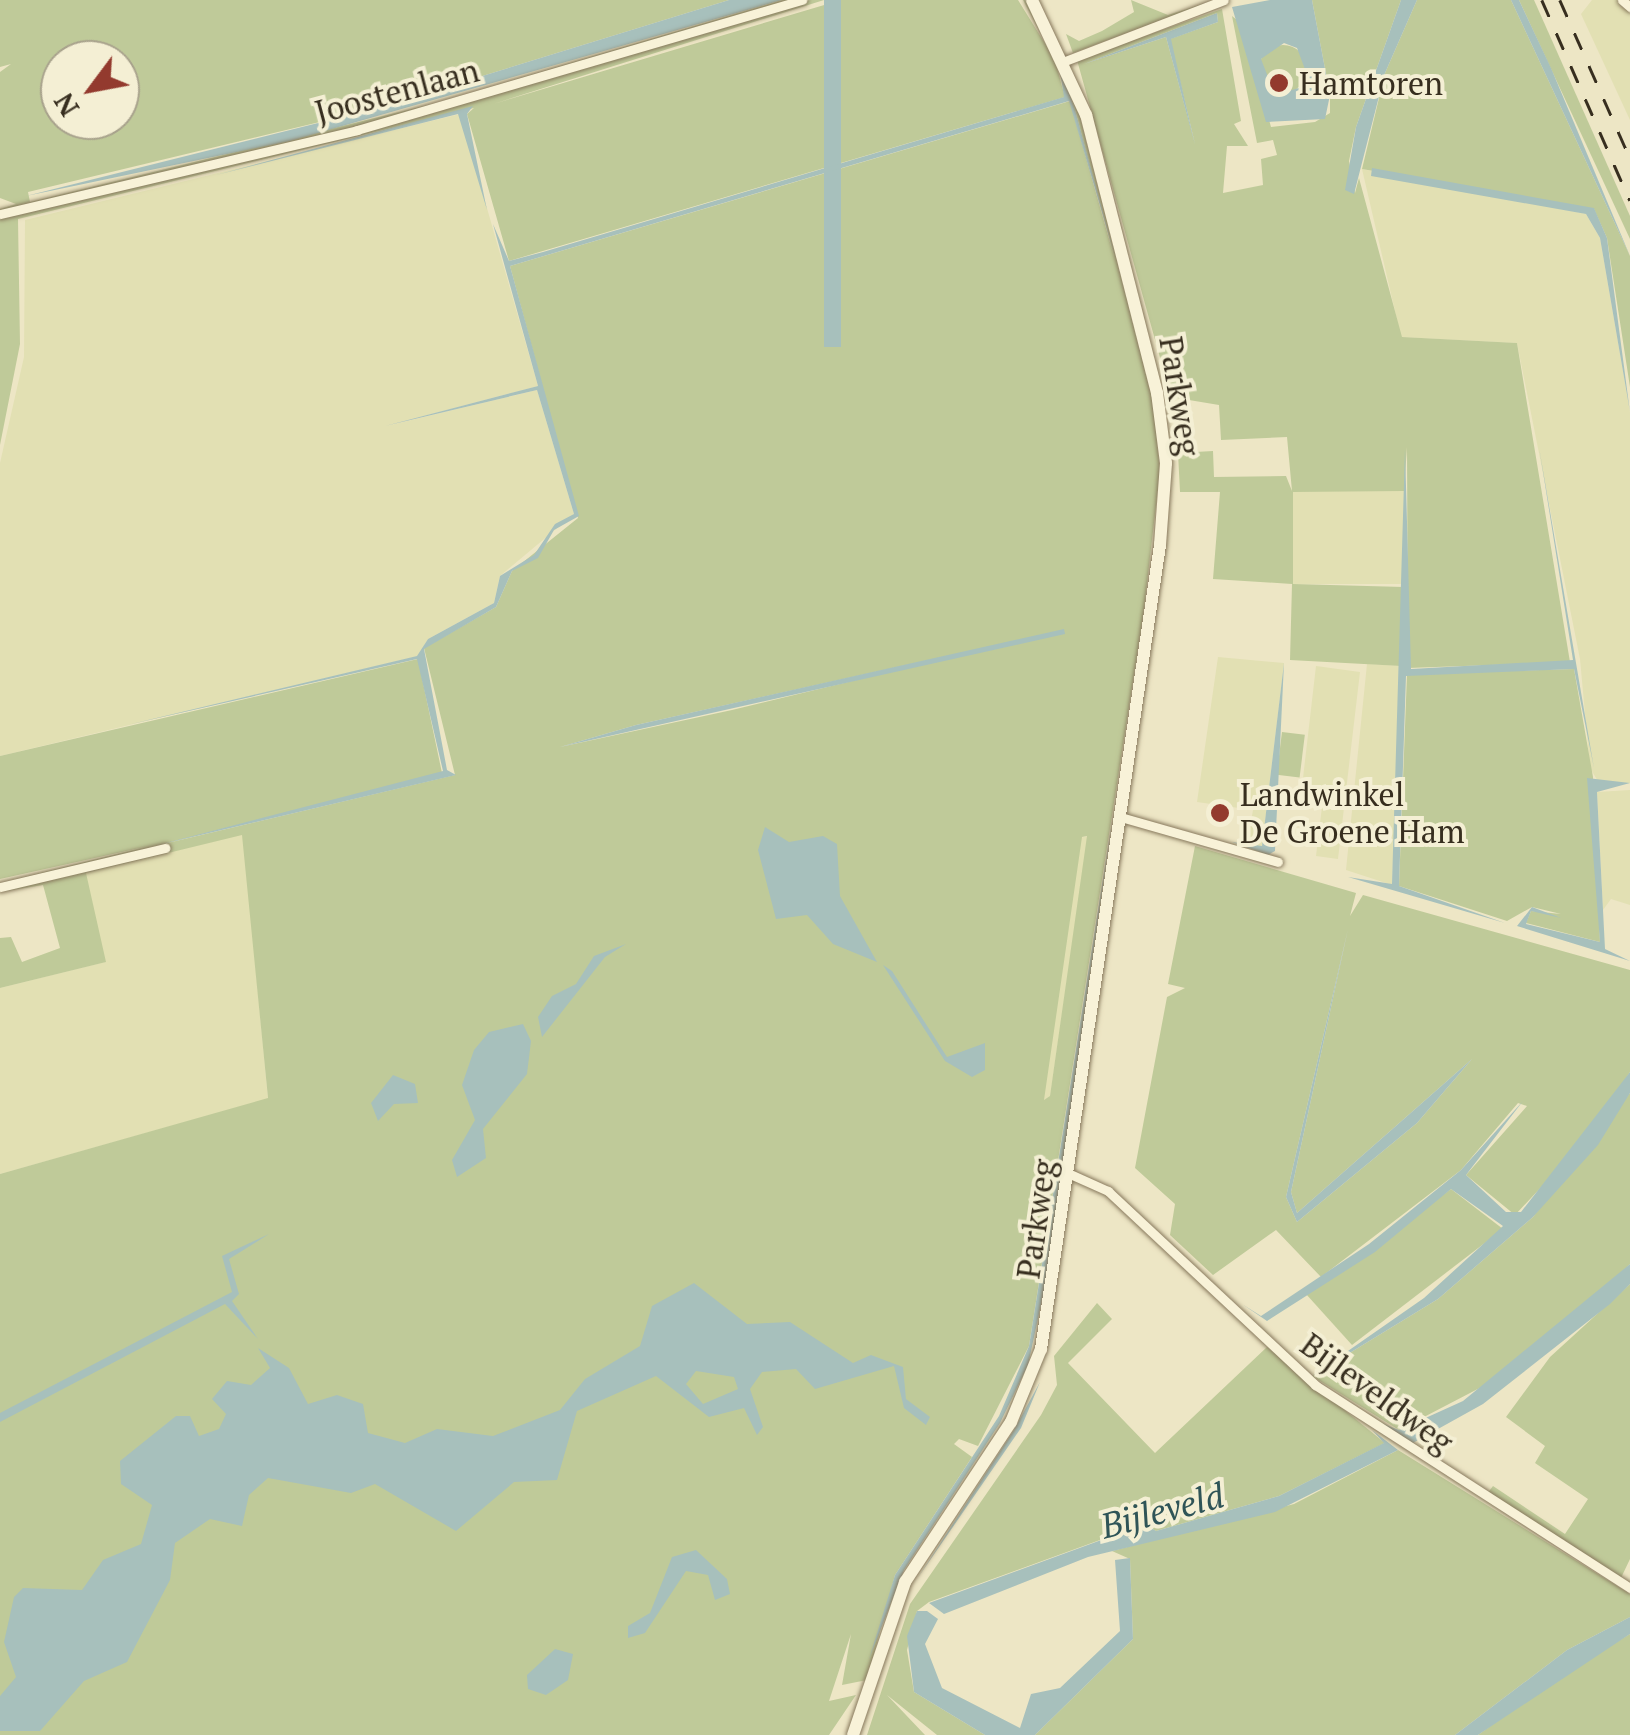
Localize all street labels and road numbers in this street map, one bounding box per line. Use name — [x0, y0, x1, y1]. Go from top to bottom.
street label: Joostenlaan — [311, 51, 483, 131]
street label: Parkweg — [1152, 334, 1208, 458]
street label: Parkweg — [1009, 1157, 1063, 1281]
street label: Bijleveldweg — [1293, 1325, 1461, 1461]

